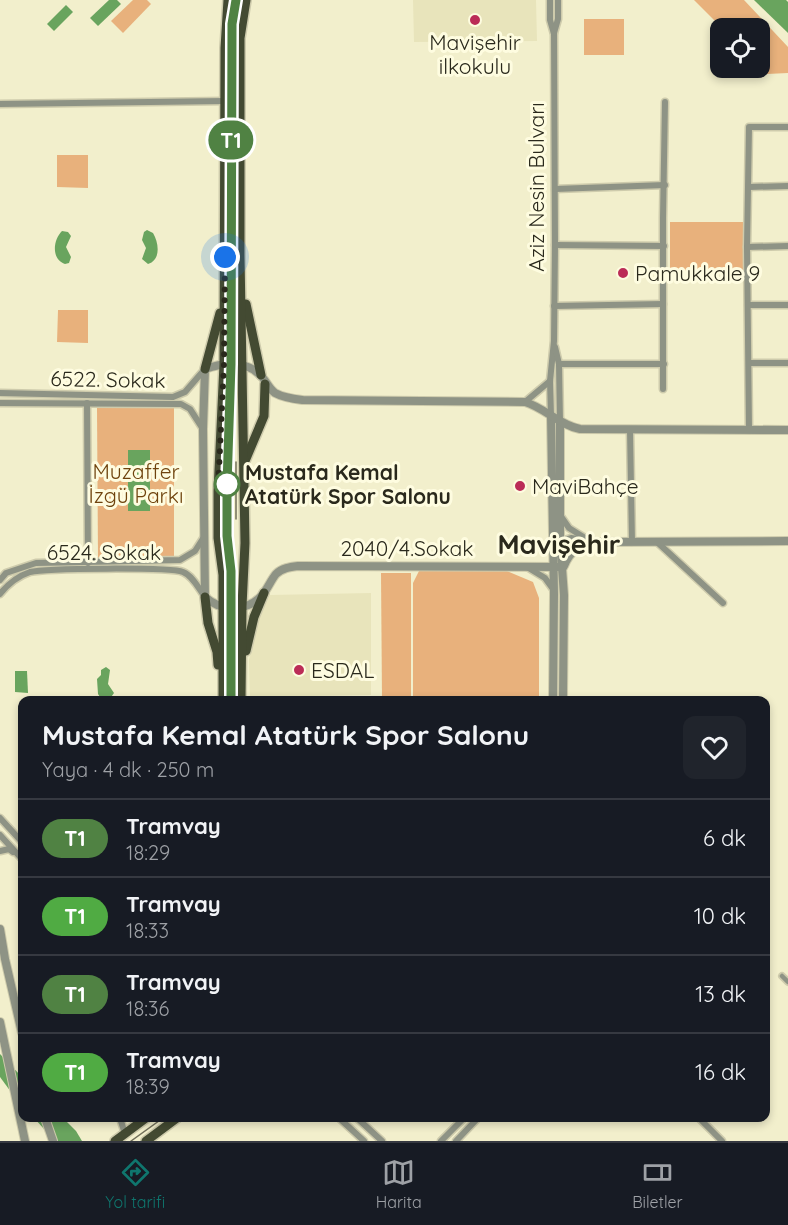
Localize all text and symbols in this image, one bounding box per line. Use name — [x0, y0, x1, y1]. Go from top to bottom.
marker: Mavişehir ilkokulu — [468, 13, 482, 27]
map controls — [710, 18, 770, 78]
button: locate — [710, 18, 770, 78]
place label: Mavişehir ilkokulu — [429, 29, 521, 79]
street label: Aziz Nesin Bulvarı — [523, 102, 549, 272]
line badge: T1 — [204, 120, 258, 160]
text: T1 — [220, 127, 242, 153]
your location — [210, 242, 240, 272]
place label: Pamukkale 9 — [635, 260, 760, 286]
marker: Pamukkale 9 — [616, 266, 630, 280]
street label: 6522. Sokak — [50, 365, 166, 393]
park label: Muzaffer İzgü Parkı — [89, 458, 183, 508]
place label: Mustafa Kemal Atatürk Spor Salonu — [245, 459, 451, 509]
marker: Mustafa Kemal Atatürk Spor Salonu — [214, 471, 240, 497]
place label: MaviBahçe — [532, 473, 639, 499]
marker: MaviBahçe — [513, 479, 527, 493]
district label: Mavişehir — [497, 527, 621, 561]
street label: 2040/4.Sokak — [340, 535, 474, 561]
street label: 6524. Sokak — [47, 539, 161, 565]
place label: ESDAL — [311, 657, 374, 683]
marker: ESDAL — [292, 663, 306, 677]
button: heart — [683, 716, 746, 779]
text: Mustafa Kemal Atatürk Spor Salonu — [42, 717, 529, 752]
text: Yaya · 4 dk · 250 m — [42, 757, 214, 782]
text: Tramvay — [126, 812, 221, 840]
text: 6 dk — [703, 824, 746, 852]
text: T1 — [64, 825, 86, 851]
text: 18:29 — [126, 840, 170, 865]
text: Tramvay — [126, 890, 221, 918]
text: 10 dk — [694, 902, 746, 930]
text: T1 — [64, 903, 86, 929]
text: 18:33 — [126, 918, 169, 943]
text: Tramvay — [126, 968, 221, 996]
text: 13 dk — [695, 980, 746, 1008]
text: T1 — [64, 981, 86, 1007]
text: 18:36 — [126, 996, 169, 1021]
text: Tramvay — [126, 1046, 221, 1074]
text: 16 dk — [695, 1058, 746, 1086]
text: T1 — [64, 1059, 86, 1085]
text: 18:39 — [126, 1074, 170, 1099]
tab: Yol tarifi — [105, 1156, 165, 1212]
tab: Harita — [376, 1156, 422, 1212]
tab: Biletler — [632, 1156, 683, 1212]

